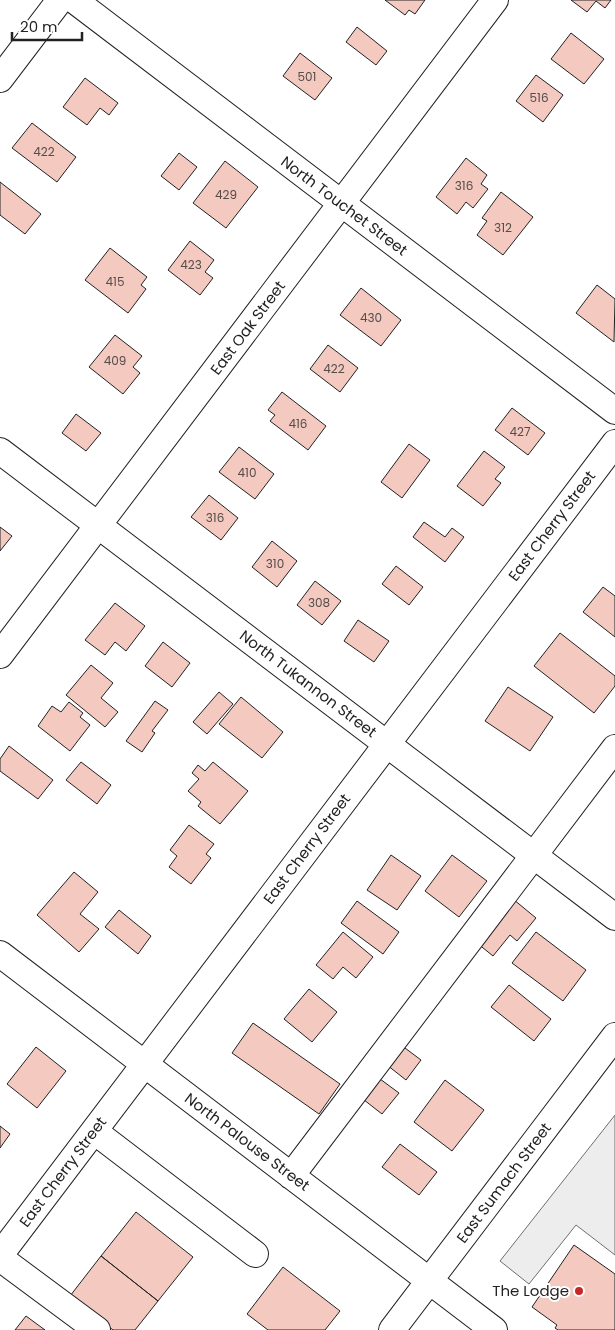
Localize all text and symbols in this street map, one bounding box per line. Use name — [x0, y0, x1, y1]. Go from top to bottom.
scale bar — [12, 10, 82, 42]
text: 20 m — [20, 16, 58, 37]
house number: 501 — [298, 68, 316, 85]
house number: 516 — [530, 89, 549, 106]
house number: 422 — [33, 143, 55, 160]
street label: North Touchet Street — [277, 151, 412, 260]
house number: 316 — [455, 177, 473, 194]
house number: 429 — [215, 186, 237, 203]
house number: 312 — [494, 219, 512, 236]
house number: 423 — [180, 256, 202, 273]
house number: 415 — [106, 273, 124, 290]
street label: East Oak Street — [205, 276, 290, 379]
house number: 430 — [360, 309, 382, 326]
house number: 409 — [104, 352, 126, 369]
house number: 422 — [323, 360, 345, 377]
house number: 416 — [288, 415, 308, 432]
house number: 427 — [509, 423, 531, 440]
house number: 410 — [238, 464, 256, 481]
street label: East Cherry Street — [503, 466, 600, 585]
house number: 316 — [206, 509, 224, 526]
house number: 310 — [266, 555, 284, 572]
house number: 308 — [308, 594, 330, 611]
street label: North Tukannon Street — [235, 625, 381, 742]
street label: East Cherry Street — [258, 789, 355, 908]
street label: North Palouse Street — [180, 1088, 314, 1196]
street label: East Cherry Street — [14, 1112, 111, 1231]
street label: East Sumach Street — [451, 1118, 556, 1247]
place label: The Lodge — [492, 1280, 569, 1301]
marker: The Lodge — [573, 1285, 585, 1297]

